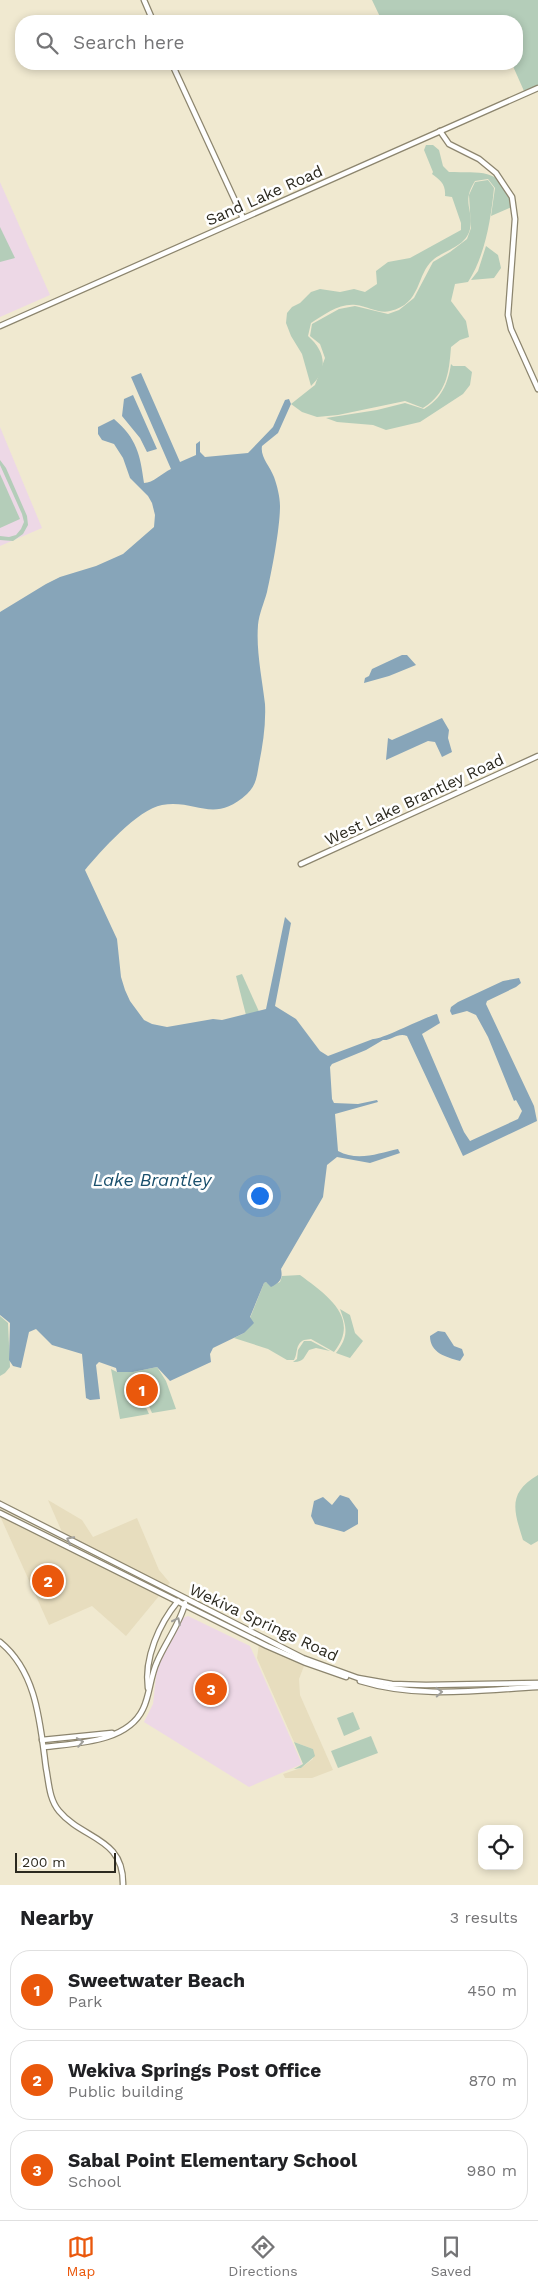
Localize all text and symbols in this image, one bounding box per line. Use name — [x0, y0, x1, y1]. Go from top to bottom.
search box — [15, 15, 523, 70]
icon: search — [33, 29, 61, 57]
text: Search here — [73, 31, 184, 54]
street label: Sand Lake Road — [203, 161, 325, 230]
street label: West Lake Brantley Road — [322, 750, 507, 849]
water label: Lake Brantley — [93, 1169, 213, 1190]
your location — [247, 1183, 273, 1209]
pin: 1 — [126, 1371, 158, 1409]
one-way arrow — [67, 1536, 76, 1546]
pin: 2 — [32, 1562, 64, 1600]
street label: Wekiva Springs Road — [186, 1580, 341, 1665]
one-way arrow — [171, 1617, 181, 1626]
pin: 3 — [195, 1670, 227, 1708]
one-way arrow — [435, 1686, 443, 1697]
one-way arrow — [77, 1737, 85, 1748]
map controls — [478, 1825, 523, 1870]
button: locate — [478, 1825, 523, 1870]
scale bar — [15, 1850, 116, 1873]
text: 200 m — [22, 1854, 66, 1870]
text: Nearby — [20, 1905, 93, 1930]
text: 3 results — [450, 1908, 518, 1927]
text: Sweetwater Beach — [68, 1969, 245, 1992]
text: 1 — [34, 1981, 40, 2000]
text: 450 m — [467, 1981, 517, 2000]
text: Park — [68, 1992, 102, 2011]
text: Wekiva Springs Post Office — [68, 2059, 321, 2082]
text: 2 — [32, 2071, 42, 2090]
text: 870 m — [468, 2071, 517, 2090]
text: Public building — [68, 2082, 183, 2101]
text: Sabal Point Elementary School — [68, 2149, 357, 2172]
text: 3 — [32, 2161, 42, 2180]
text: 980 m — [467, 2161, 517, 2180]
text: School — [68, 2172, 121, 2191]
tab: Map — [67, 2233, 95, 2279]
tab: Directions — [228, 2233, 298, 2279]
tab: Saved — [431, 2233, 471, 2279]

